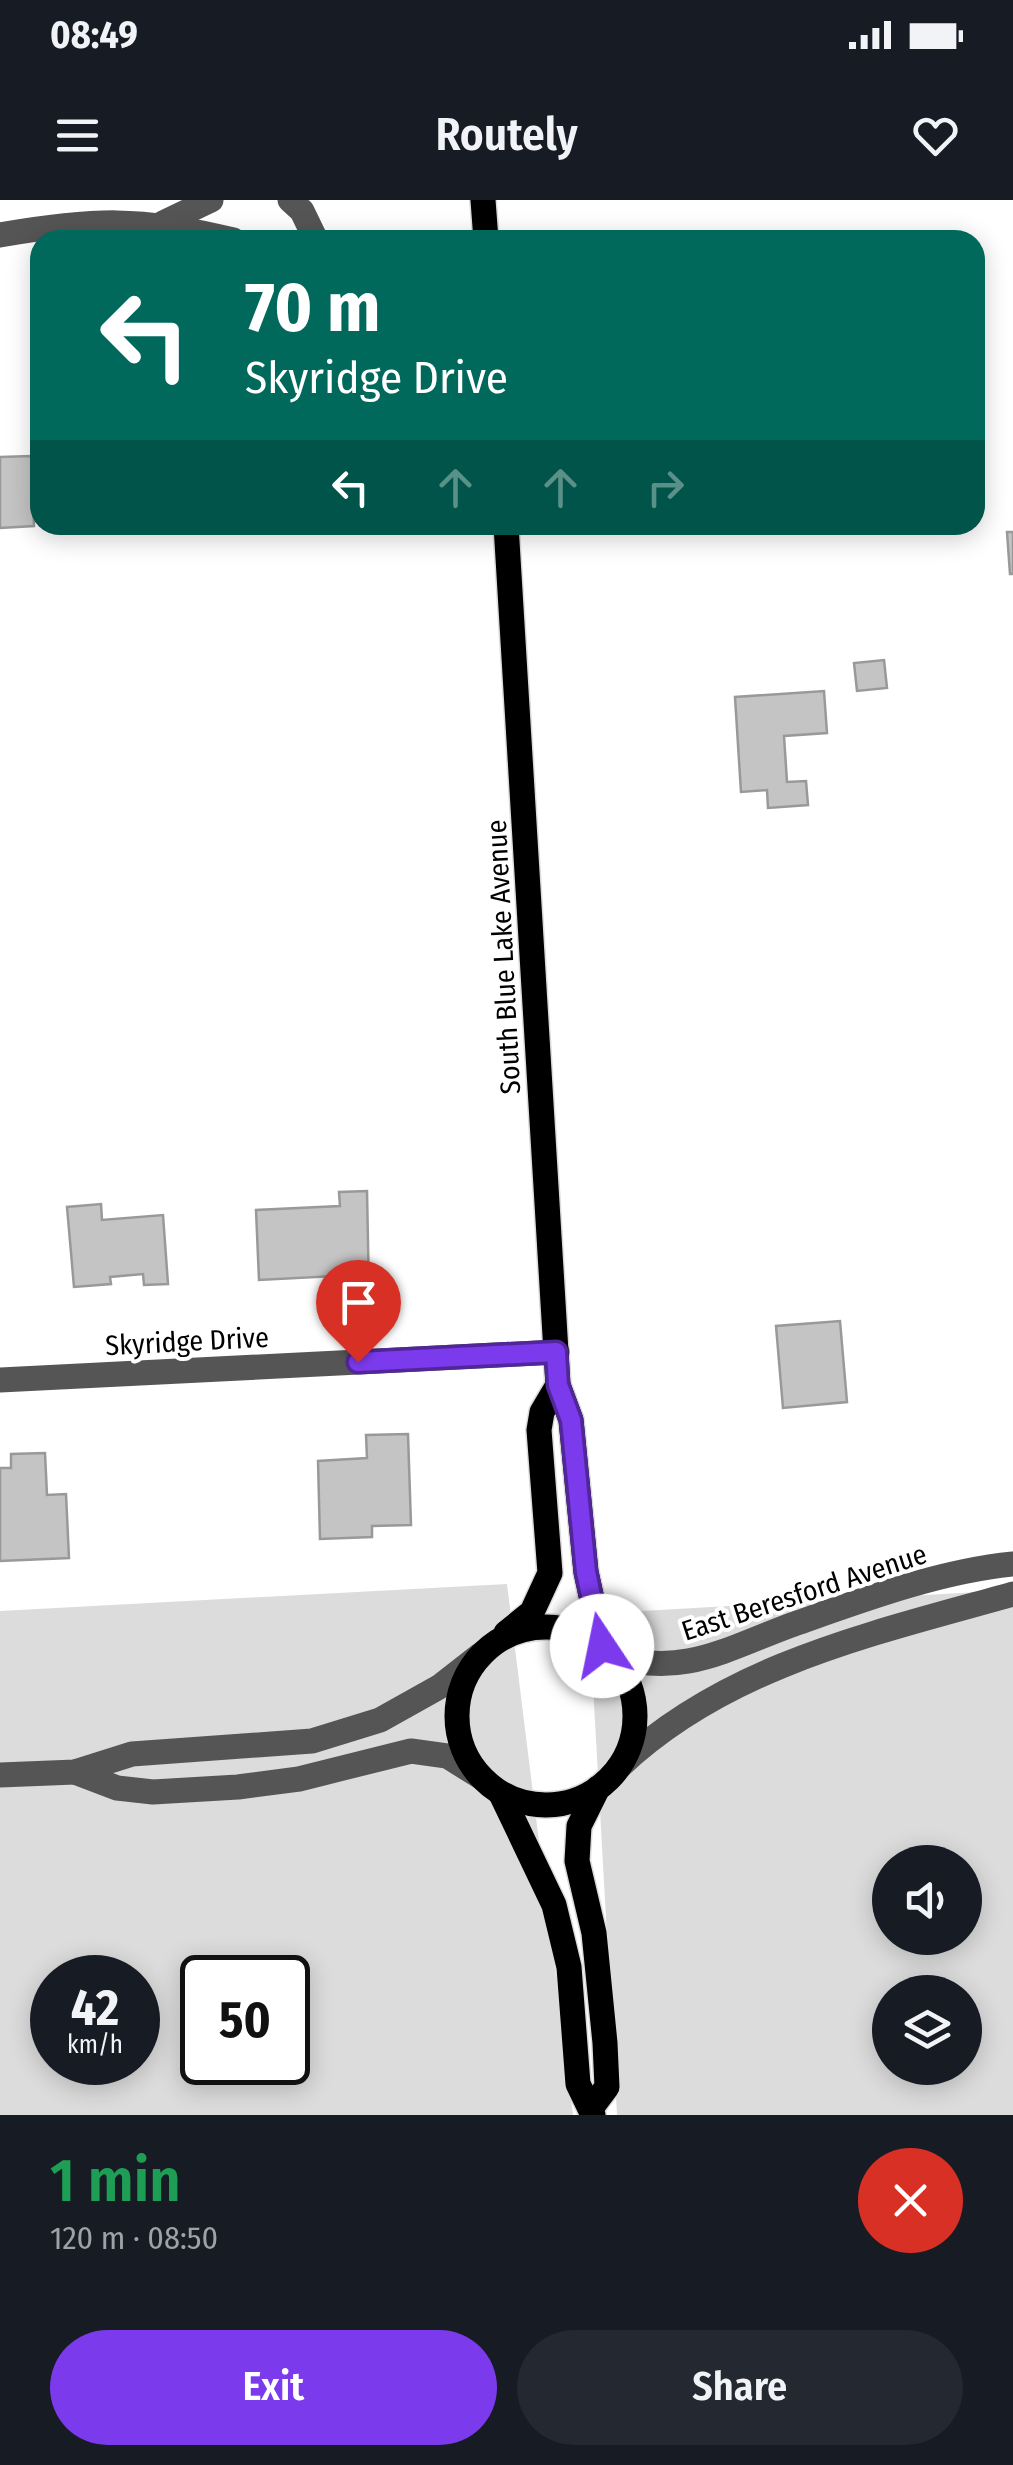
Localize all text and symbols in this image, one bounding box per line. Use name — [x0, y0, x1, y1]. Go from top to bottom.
text: 08:49 — [50, 12, 138, 58]
icon: menu — [50, 108, 105, 163]
text: Routely — [435, 108, 578, 162]
icon: heart — [908, 108, 963, 163]
text: 70 m — [245, 266, 380, 350]
icon: left — [80, 270, 210, 400]
text: Skyridge Drive — [245, 351, 508, 405]
icon: left — [323, 460, 378, 515]
icon: ahead — [428, 460, 483, 515]
icon: ahead — [533, 460, 588, 515]
icon: right — [638, 460, 693, 515]
street label: South Blue Lake Avenue — [480, 819, 527, 1095]
pin — [316, 1260, 401, 1363]
icon: arrive — [331, 1275, 386, 1330]
street label: Skyridge Drive — [104, 1321, 270, 1362]
street label: East Beresford Avenue — [677, 1537, 931, 1648]
position arrow — [550, 1594, 654, 1698]
map controls — [872, 1845, 982, 2085]
button: sound — [872, 1845, 982, 1955]
speed limit sign: 50 — [180, 1955, 310, 2085]
button: layers — [872, 1975, 982, 2085]
text: 42 — [71, 1978, 119, 2038]
text: km/h — [67, 2030, 123, 2060]
text: 1 min — [50, 2145, 181, 2217]
button: close — [858, 2148, 963, 2253]
text: 120 m · 08:50 — [50, 2219, 218, 2257]
button: Exit — [50, 2330, 497, 2445]
button: Share — [517, 2330, 963, 2445]

